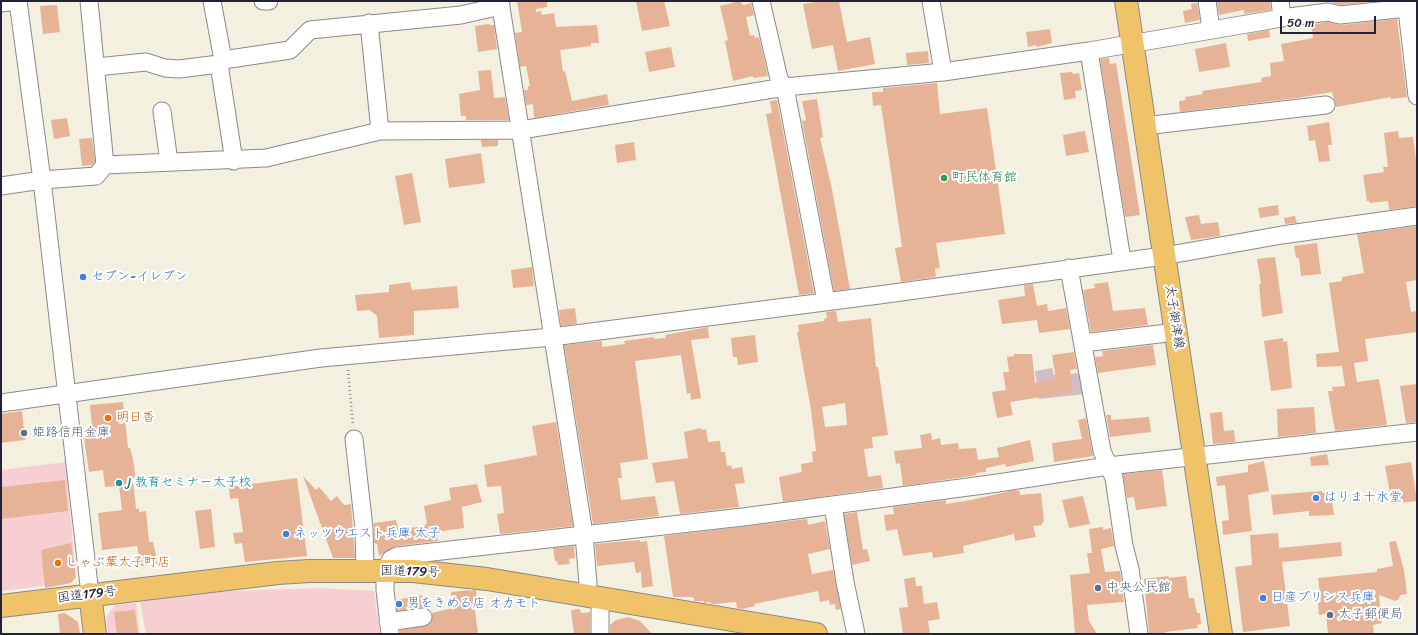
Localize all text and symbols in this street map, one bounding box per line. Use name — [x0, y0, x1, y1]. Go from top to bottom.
scale bar — [1282, 8, 1378, 34]
text: 50 m — [1287, 12, 1314, 34]
place label: 町民体育館 — [952, 170, 1017, 186]
marker: 町民体育館 — [939, 173, 949, 183]
place label: セブン-イレブン — [91, 269, 188, 285]
marker: セブン-イレブン — [78, 272, 88, 282]
street label: 太子御津線 — [1161, 284, 1187, 350]
place label: 明日香 — [116, 410, 155, 426]
marker: 明日香 — [103, 413, 113, 423]
place label: 姫路信用金庫 — [32, 425, 110, 441]
marker: 姫路信用金庫 — [19, 428, 29, 438]
place label: j 教育セミナー太子校 — [127, 475, 252, 491]
marker: j 教育セミナー太子校 — [114, 478, 124, 488]
place label: はりま十水堂 — [1324, 490, 1402, 506]
marker: はりま十水堂 — [1311, 493, 1321, 503]
place label: ネッツウエスト兵庫 太子 — [294, 526, 440, 542]
marker: ネッツウエスト兵庫 太子 — [281, 529, 291, 539]
place label: しゃぶ葉太子町店 — [66, 555, 170, 571]
marker: しゃぶ葉太子町店 — [53, 558, 63, 568]
street label: 国道179号 — [380, 563, 440, 581]
place label: 中央公民館 — [1106, 580, 1171, 596]
marker: 中央公民館 — [1093, 583, 1103, 593]
street label: 国道179号 — [56, 584, 118, 606]
place label: 日産プリンス兵庫 — [1271, 590, 1375, 606]
marker: 日産プリンス兵庫 — [1258, 593, 1268, 603]
place label: 男をきめる店 オカモト — [407, 596, 540, 612]
marker: 男をきめる店 オカモト — [394, 599, 404, 609]
place label: 太子郵便局 — [1338, 607, 1403, 623]
marker: 太子郵便局 — [1325, 610, 1335, 620]

